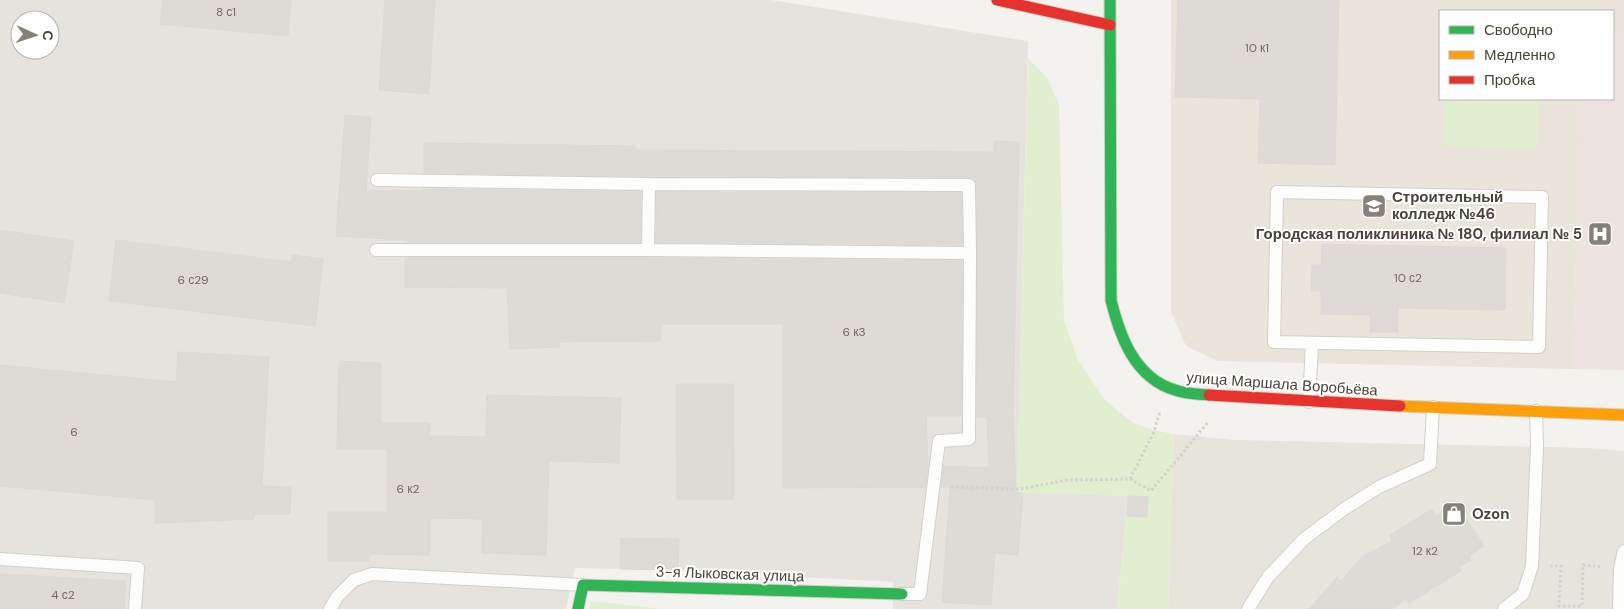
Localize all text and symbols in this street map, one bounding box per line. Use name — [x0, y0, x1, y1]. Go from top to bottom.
house number: 8 с1 — [216, 4, 236, 20]
north arrow — [10, 10, 60, 60]
legend — [1439, 10, 1614, 100]
text: Свободно — [1484, 20, 1553, 40]
text: С — [39, 30, 57, 41]
house number: 10 к1 — [1245, 40, 1269, 56]
text: Медленно — [1484, 45, 1555, 65]
text: Пробка — [1484, 70, 1536, 90]
place label: Строительный колледж №46 — [1392, 187, 1503, 224]
school or university icon: Строительный колледж №46 — [1361, 193, 1387, 219]
hospital icon: Городская поликлиника № 180, филиал № 5 — [1587, 221, 1613, 247]
place label: Городская поликлиника № 180, филиал № 5 — [1256, 224, 1582, 244]
house number: 10 с2 — [1394, 270, 1422, 286]
house number: 6 с29 — [177, 272, 209, 288]
house number: 6 к3 — [842, 324, 866, 340]
street label: улица Маршала Воробьёва — [1186, 367, 1379, 401]
house number: 6 — [70, 424, 78, 440]
house number: 6 к2 — [397, 481, 420, 497]
shop icon: Ozon — [1441, 501, 1467, 527]
place label: Ozon — [1472, 504, 1510, 524]
house number: 12 к2 — [1412, 543, 1438, 559]
street label: 3-я Лыковская улица — [655, 561, 805, 587]
house number: 4 с2 — [51, 587, 75, 603]

